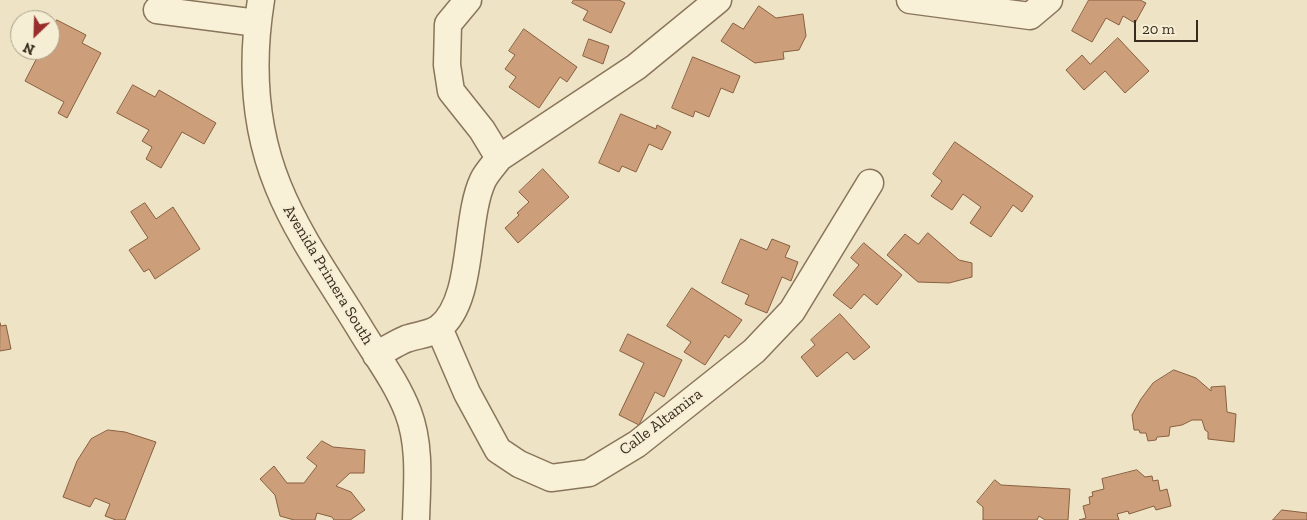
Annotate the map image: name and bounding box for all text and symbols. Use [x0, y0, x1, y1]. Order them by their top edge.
north arrow [10, 10, 60, 60]
scale bar [1137, 10, 1201, 42]
text: 20 m [1142, 20, 1175, 38]
text: N [21, 38, 37, 58]
street label: Avenida Primera South [279, 202, 377, 348]
street label: Calle Altamira [616, 385, 706, 459]

